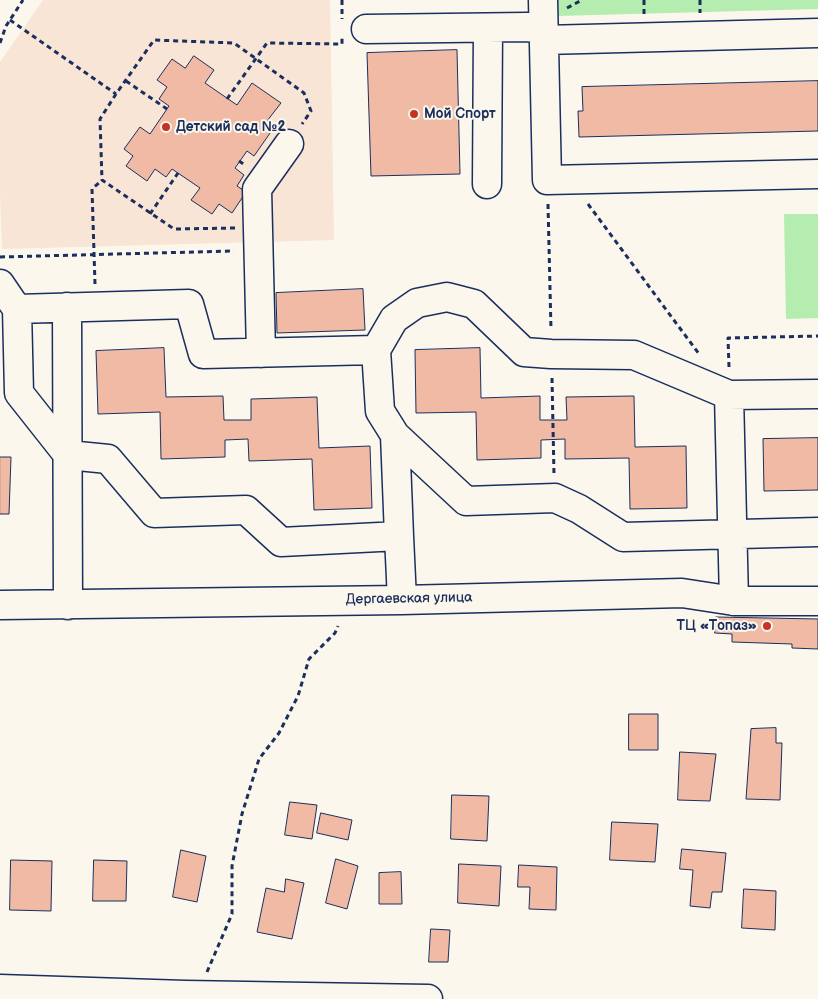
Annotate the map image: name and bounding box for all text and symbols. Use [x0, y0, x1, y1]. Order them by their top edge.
place label: Мой Спорт [424, 106, 496, 122]
marker: Мой Спорт [408, 108, 420, 120]
place label: Детский сад №2 [176, 119, 286, 135]
marker: Детский сад №2 [160, 121, 172, 133]
street label: Дергаевская улица [345, 589, 473, 609]
place label: ТЦ «Топаз» [677, 618, 757, 634]
marker: ТЦ «Топаз» [761, 620, 773, 632]

